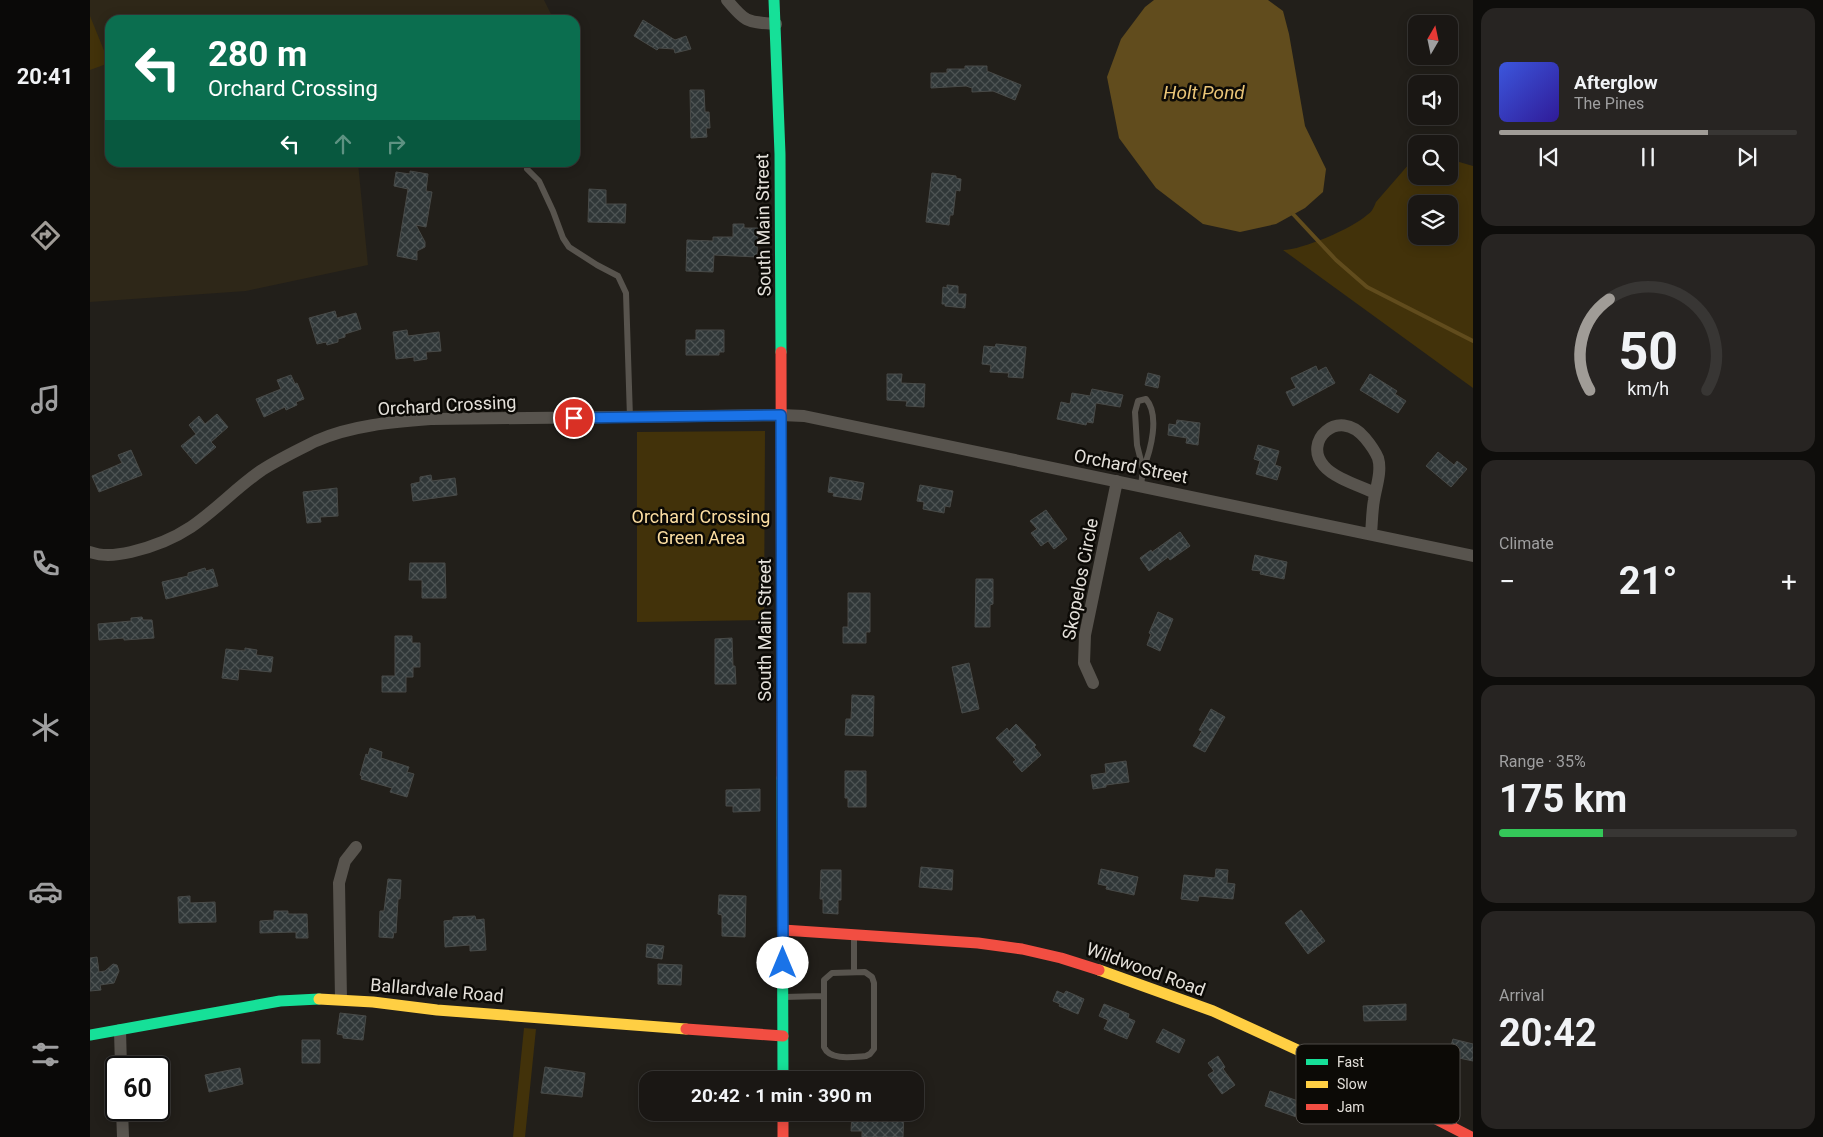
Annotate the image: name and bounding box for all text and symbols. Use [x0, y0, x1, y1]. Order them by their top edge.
north arrow [1408, 15, 1458, 65]
map controls [1408, 15, 1458, 245]
text: 280 m [208, 34, 307, 75]
icon: left [125, 35, 190, 100]
text: 20:41 [17, 64, 73, 89]
text: Afterglow [1574, 71, 1658, 94]
button: sound [1408, 75, 1458, 125]
text: Orchard Crossing [208, 76, 378, 101]
water label: Holt Pond [1163, 81, 1245, 104]
text: The Pines [1574, 94, 1644, 113]
icon: left [276, 130, 304, 158]
icon: ahead [329, 130, 357, 158]
icon: right [382, 130, 410, 158]
button: search [1408, 135, 1458, 185]
icon: previous [1535, 143, 1563, 171]
icon: pause [1634, 143, 1662, 171]
icon: next [1733, 143, 1761, 171]
street label: South Main Street [751, 153, 775, 297]
button: layers [1408, 195, 1458, 245]
icon: directions [28, 218, 63, 253]
text: 50 [1618, 321, 1678, 382]
text: km/h [1627, 378, 1669, 399]
icon: music [28, 382, 63, 417]
street label: Orchard Crossing [377, 391, 517, 419]
pin [553, 397, 595, 439]
icon: arrive [560, 404, 588, 432]
street label: Orchard Street [1072, 445, 1190, 487]
park label: Orchard Crossing Green Area [632, 506, 770, 548]
street label: Skopelos Circle [1058, 516, 1102, 642]
text: Climate [1499, 534, 1554, 553]
icon: phone [28, 546, 63, 581]
street label: South Main Street [754, 558, 775, 701]
text: 21° [1619, 559, 1677, 603]
text: − [1499, 565, 1515, 598]
text: + [1781, 565, 1797, 598]
icon: climate [28, 710, 63, 745]
text: Range · 35% [1499, 752, 1586, 771]
text: 175 km [1499, 777, 1627, 821]
icon: car [28, 874, 63, 909]
position arrow [756, 936, 808, 988]
street label: Wildwood Road [1084, 938, 1208, 1000]
street label: Ballardvale Road [369, 974, 505, 1006]
text: Arrival [1499, 986, 1544, 1005]
text: 20:42 [1499, 1011, 1597, 1055]
icon: filters [28, 1037, 63, 1072]
legend [1296, 1044, 1460, 1124]
text: Fast [1337, 1054, 1364, 1070]
speed limit sign: 60 [105, 1056, 170, 1121]
text: Slow [1337, 1076, 1368, 1092]
text: 20:42 · 1 min · 390 m [691, 1084, 872, 1107]
text: Jam [1337, 1099, 1365, 1115]

